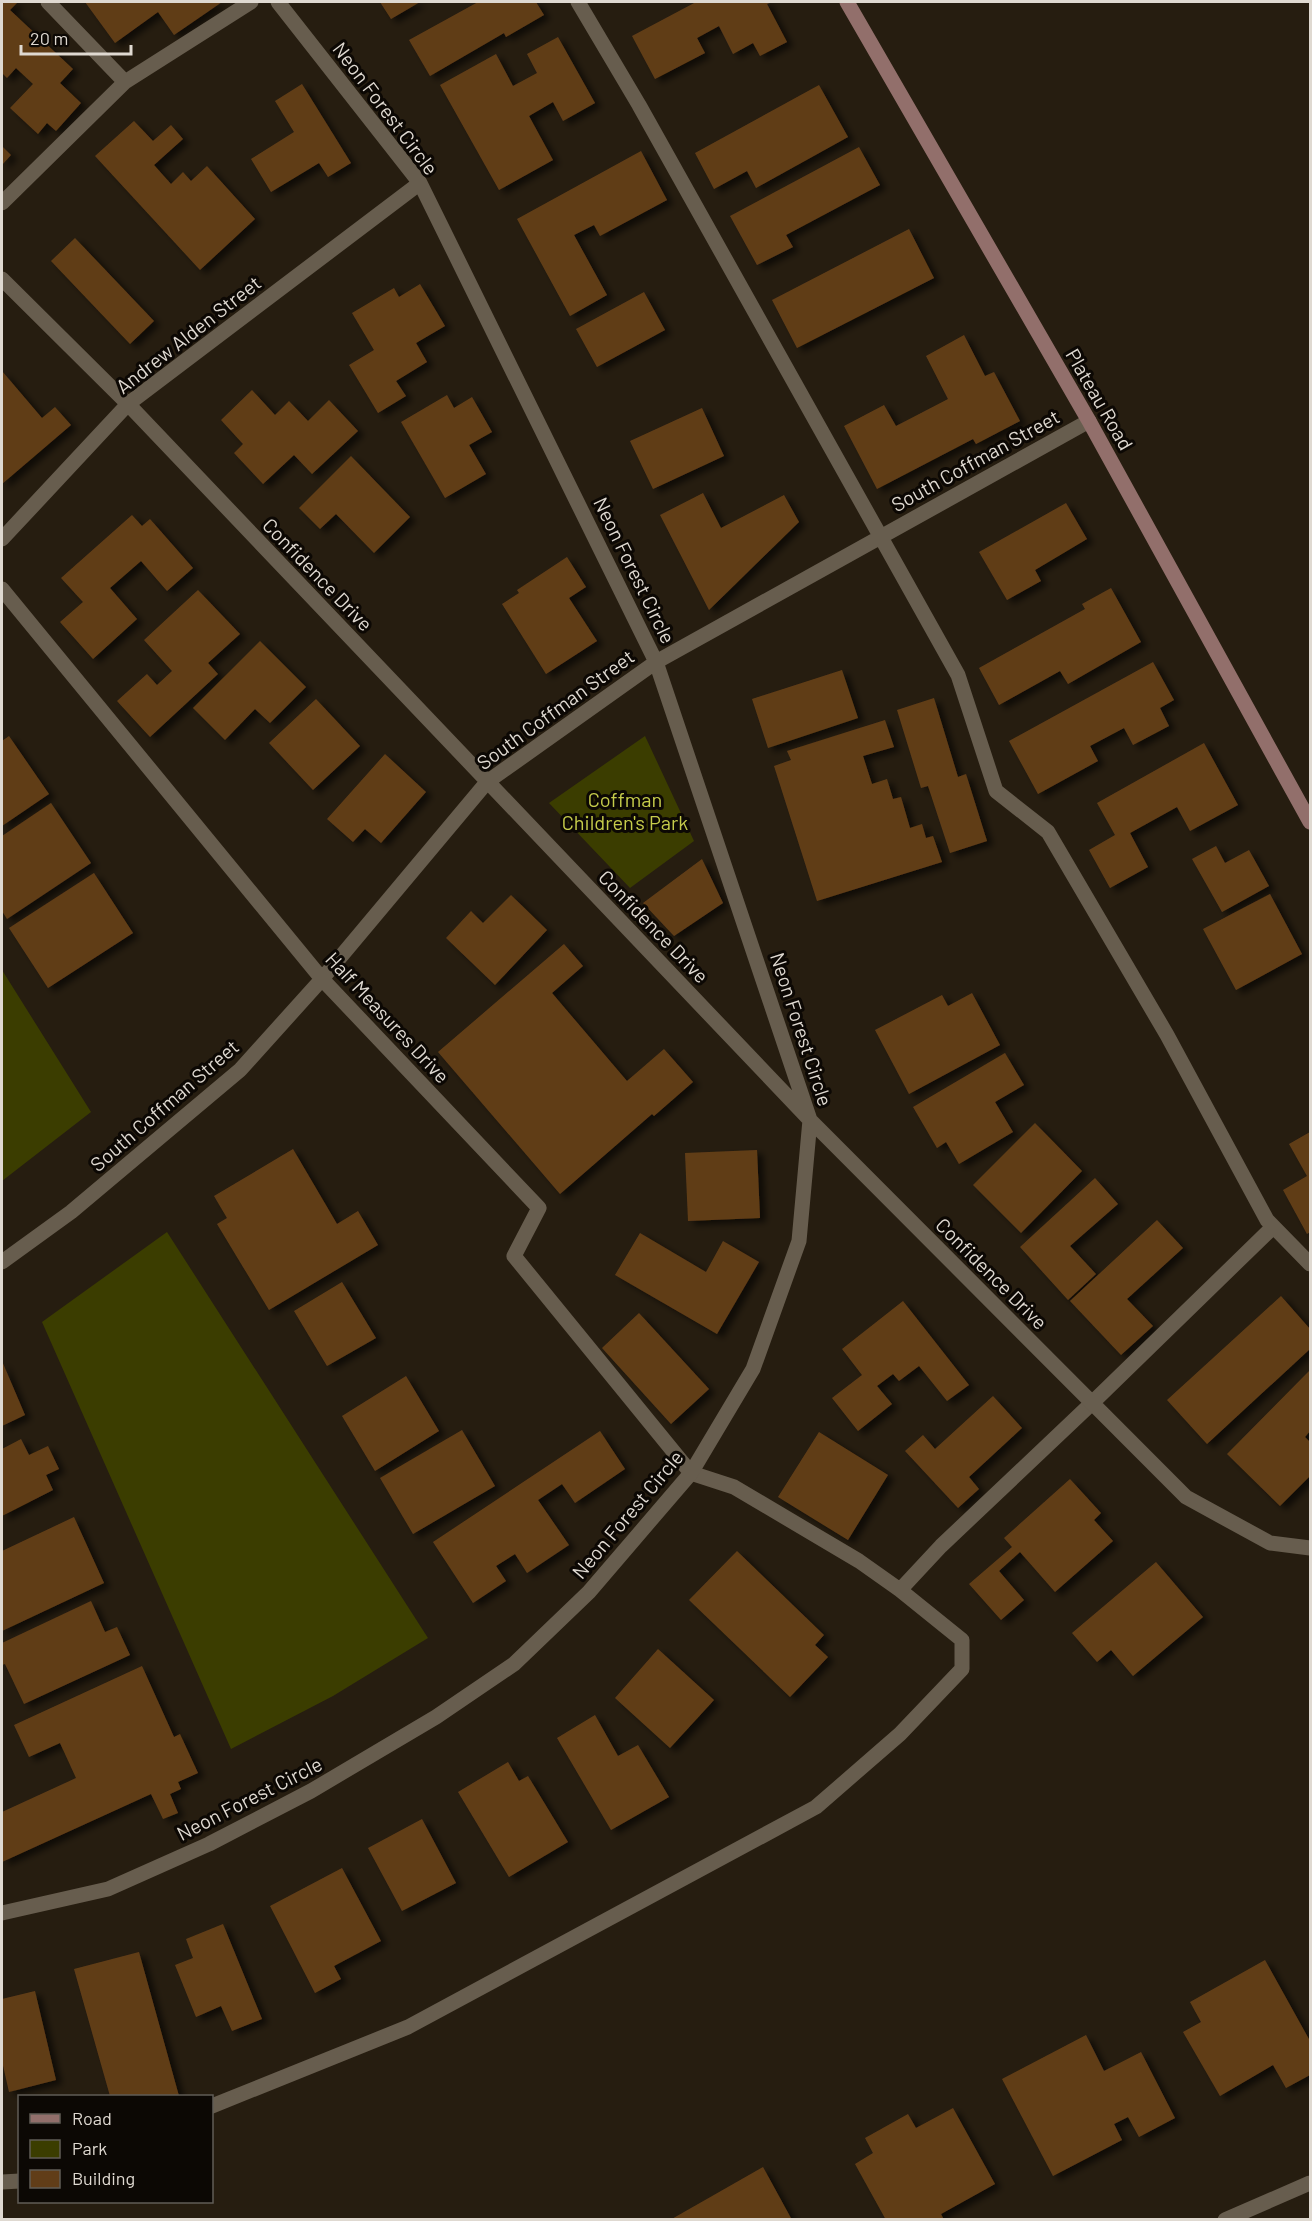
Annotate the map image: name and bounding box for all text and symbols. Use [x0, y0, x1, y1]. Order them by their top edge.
scale bar [21, 18, 130, 56]
text: 20 m [30, 27, 68, 49]
street label: Neon Forest Circle [328, 37, 444, 179]
street label: Andrew Alden Street [111, 270, 265, 398]
street label: Plateau Road [1061, 344, 1139, 454]
street label: South Coffman Street [887, 404, 1063, 516]
street label: Neon Forest Circle [589, 493, 681, 647]
street label: Confidence Drive [258, 512, 378, 636]
street label: South Coffman Street [472, 644, 638, 774]
park label: Coffman Children's Park [562, 787, 688, 834]
street label: Confidence Drive [594, 864, 714, 988]
street label: Half Measures Drive [321, 947, 455, 1087]
street label: Neon Forest Circle [766, 949, 838, 1109]
street label: South Coffman Street [85, 1034, 243, 1176]
street label: Confidence Drive [931, 1212, 1053, 1334]
street label: Neon Forest Circle [566, 1445, 688, 1583]
street label: Neon Forest Circle [172, 1751, 326, 1845]
legend [18, 2095, 213, 2203]
text: Road [72, 2107, 112, 2129]
text: Park [72, 2137, 107, 2159]
text: Building [72, 2167, 135, 2189]

